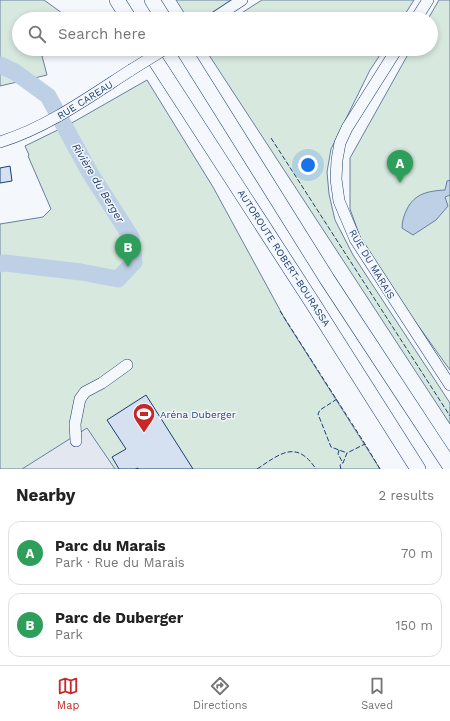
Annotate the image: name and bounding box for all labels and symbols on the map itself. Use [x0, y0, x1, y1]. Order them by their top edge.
street label: RUE CAREAU [55, 79, 115, 121]
water label: Rivière du Berger [69, 141, 127, 226]
pin: A [387, 150, 413, 183]
your location [298, 155, 318, 175]
street label: AUTOROUTE ROBERT-BOURASSA [236, 187, 333, 329]
street label: RUE DU MARAIS [347, 227, 397, 301]
pin: B [115, 234, 141, 267]
sports icon: Aréna Duberger [131, 401, 157, 434]
place label: Aréna Duberger [160, 409, 236, 420]

